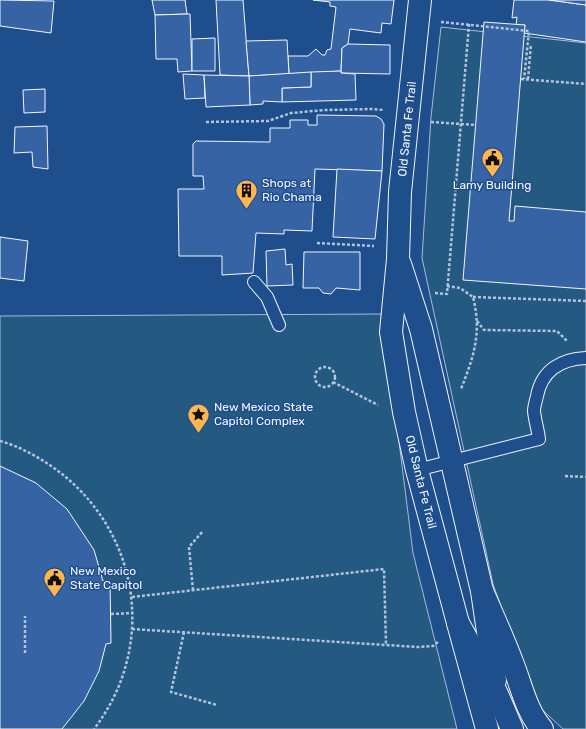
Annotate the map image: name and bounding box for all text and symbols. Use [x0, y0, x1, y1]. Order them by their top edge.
street label: Old Santa Fe Trail [395, 81, 419, 177]
public building icon: Lamy Building [479, 145, 505, 178]
place label: Shops at Rio Chama [262, 176, 322, 204]
building icon: Shops at Rio Chama [233, 177, 259, 210]
place label: Lamy Building [453, 178, 531, 192]
place label: New Mexico State Capitol Complex [214, 400, 314, 428]
place icon: New Mexico State Capitol Complex [186, 401, 212, 434]
street label: Old Santa Fe Trail [403, 434, 439, 530]
place label: New Mexico State Capitol [70, 564, 142, 592]
public building icon: New Mexico State Capitol [42, 565, 68, 598]

